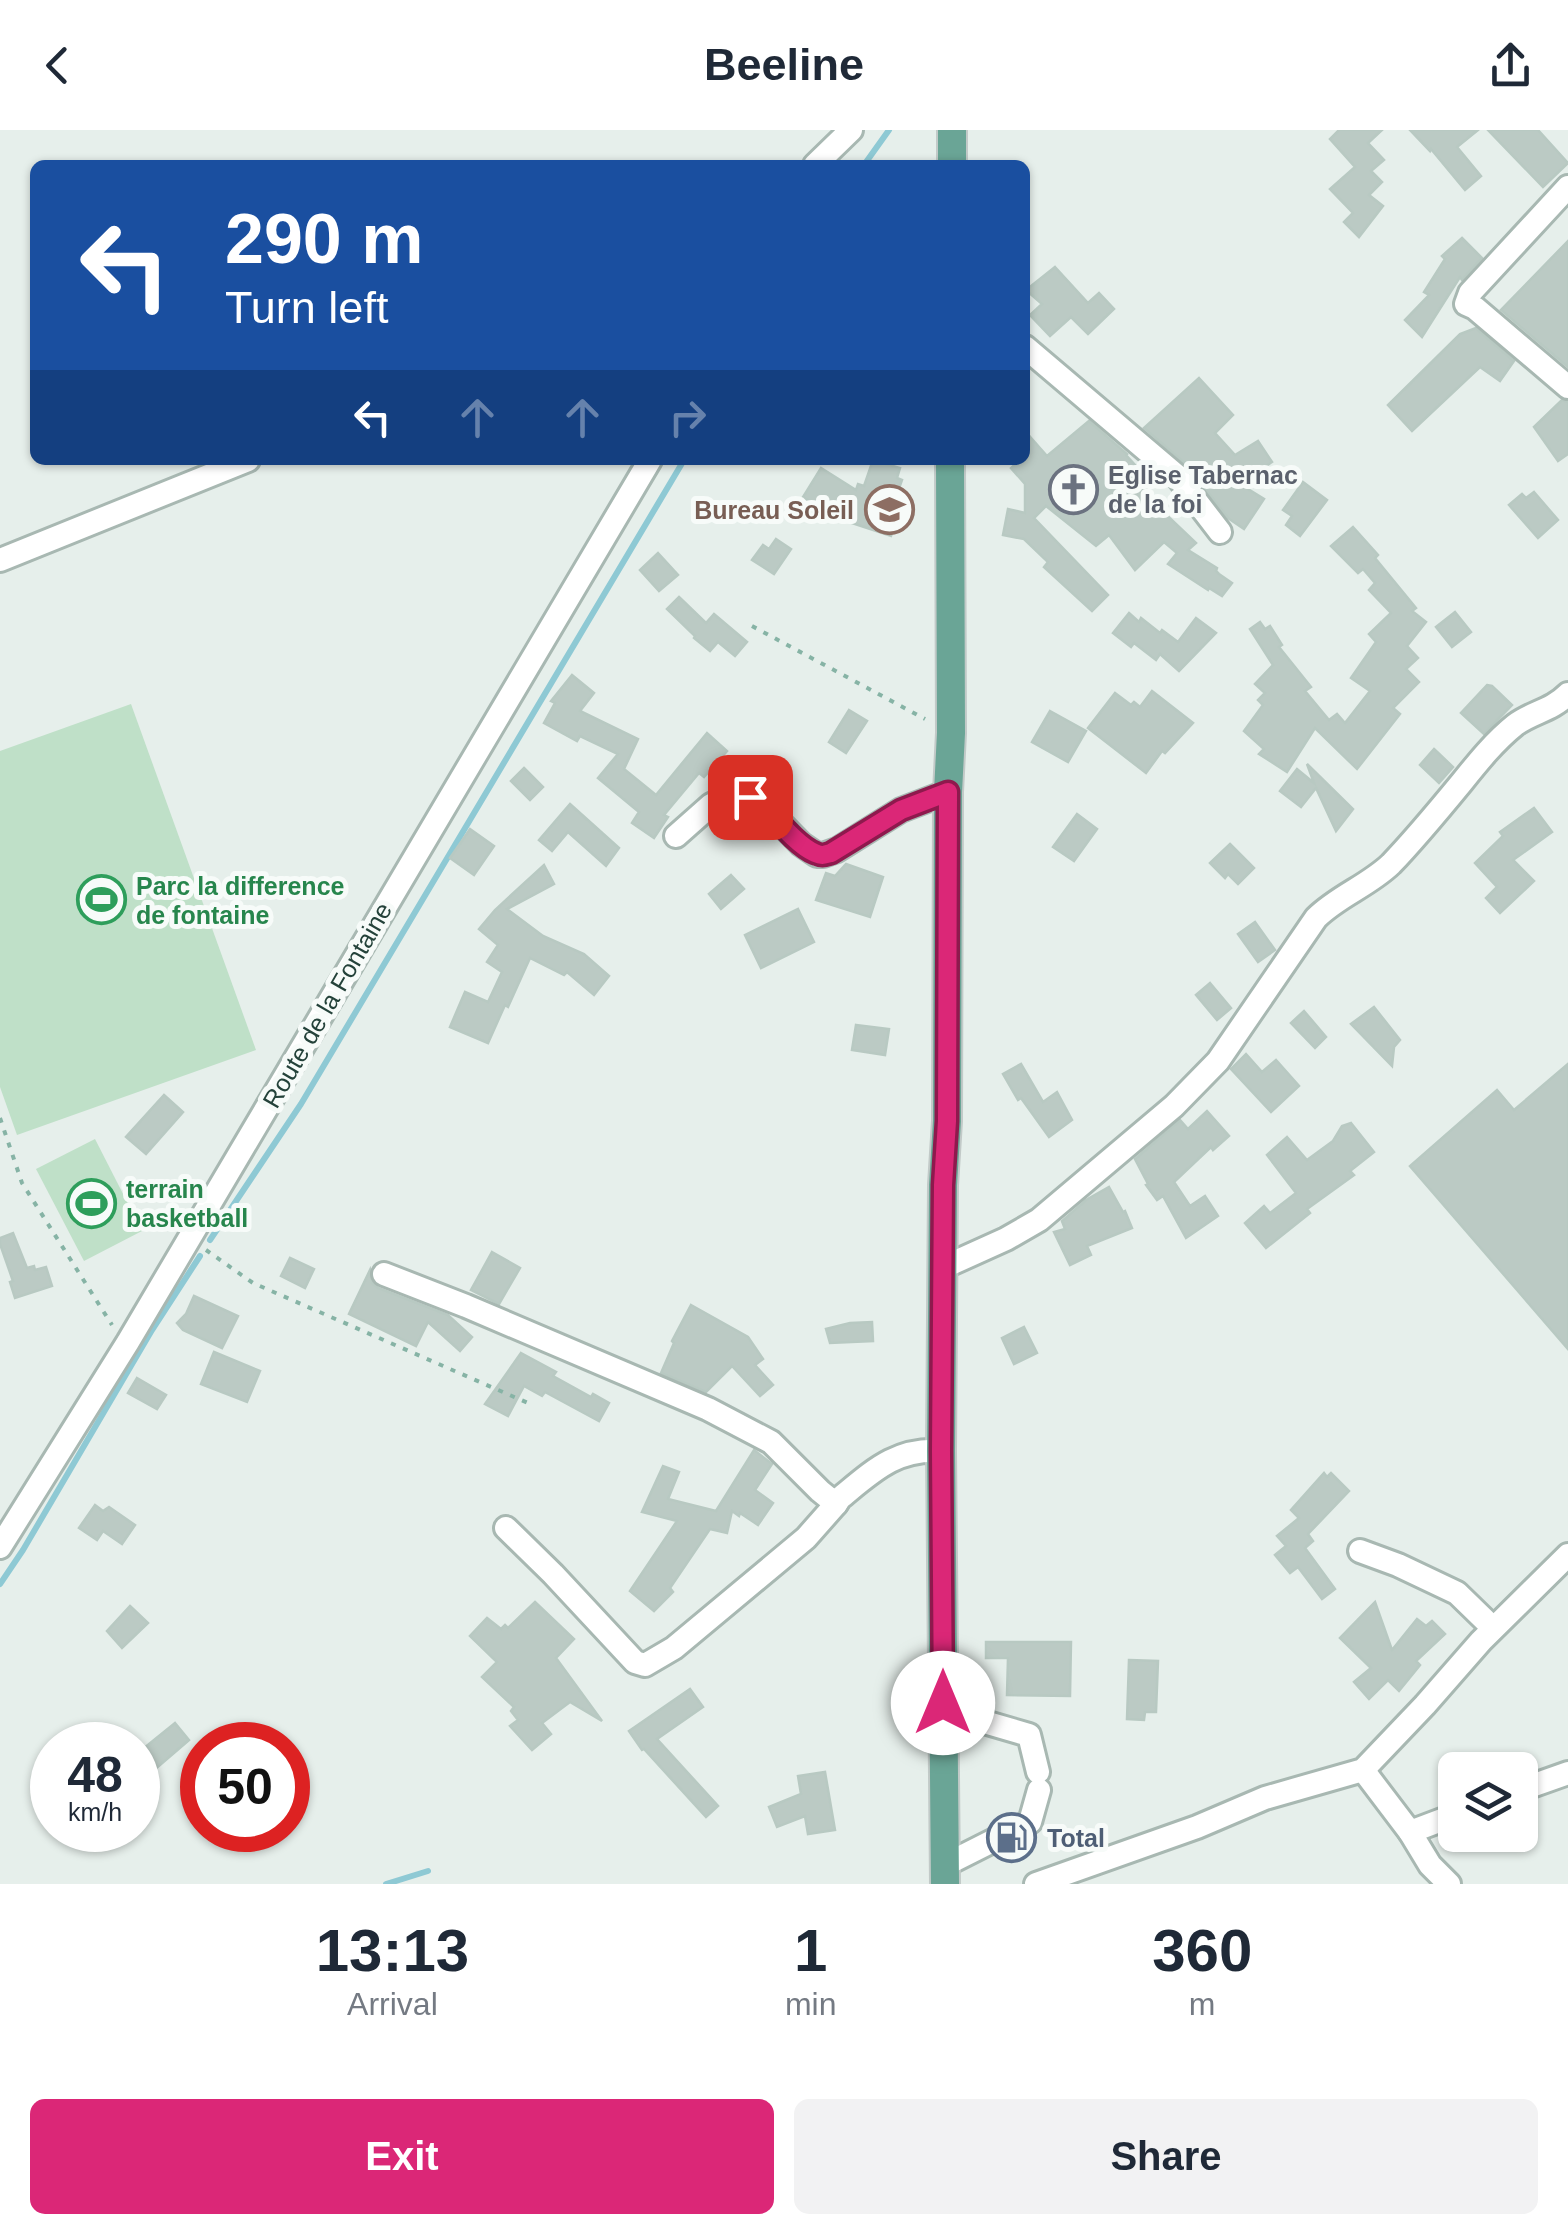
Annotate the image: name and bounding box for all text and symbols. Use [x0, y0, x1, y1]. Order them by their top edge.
icon: back [30, 38, 85, 93]
icon: share [1483, 38, 1538, 93]
text: Beeline [704, 39, 864, 90]
icon: left [60, 200, 190, 330]
text: 290 m [225, 200, 423, 278]
text: Turn left [225, 282, 388, 333]
icon: left [345, 390, 400, 445]
icon: ahead [450, 390, 505, 445]
icon: ahead [555, 390, 610, 445]
icon: right [660, 390, 715, 445]
place label: Eglise Tabernac de la foi [1108, 461, 1298, 518]
church icon: Eglise Tabernac de la foi [1047, 463, 1099, 515]
school or university icon: Bureau Soleil [863, 484, 915, 536]
place label: Bureau Soleil [694, 496, 854, 524]
pin [708, 755, 793, 840]
icon: arrive [723, 770, 778, 825]
place label: Parc la difference de fontaine [136, 872, 345, 929]
sports icon: Parc la difference de fontaine [75, 874, 127, 926]
street label: Route de la Fontaine [257, 897, 397, 1113]
place label: terrain basketball [126, 1175, 248, 1232]
sports icon: terrain basketball [65, 1177, 117, 1229]
position arrow [891, 1651, 995, 1755]
speed limit sign: 50 [180, 1722, 310, 1852]
text: 48 [67, 1747, 123, 1803]
map controls [1438, 1752, 1538, 1852]
button: layers [1438, 1752, 1538, 1852]
text: km/h [68, 1798, 122, 1826]
fuel station icon: Total [986, 1812, 1038, 1864]
place label: Total [1047, 1824, 1105, 1852]
text: 13:13 [316, 1917, 469, 1984]
text: 1 [794, 1917, 827, 1984]
text: 360 [1152, 1917, 1252, 1984]
text: Arrival [347, 1986, 438, 2022]
text: min [785, 1986, 836, 2022]
text: m [1189, 1986, 1216, 2022]
button: Exit [30, 2099, 774, 2214]
button: Share [794, 2099, 1538, 2214]

